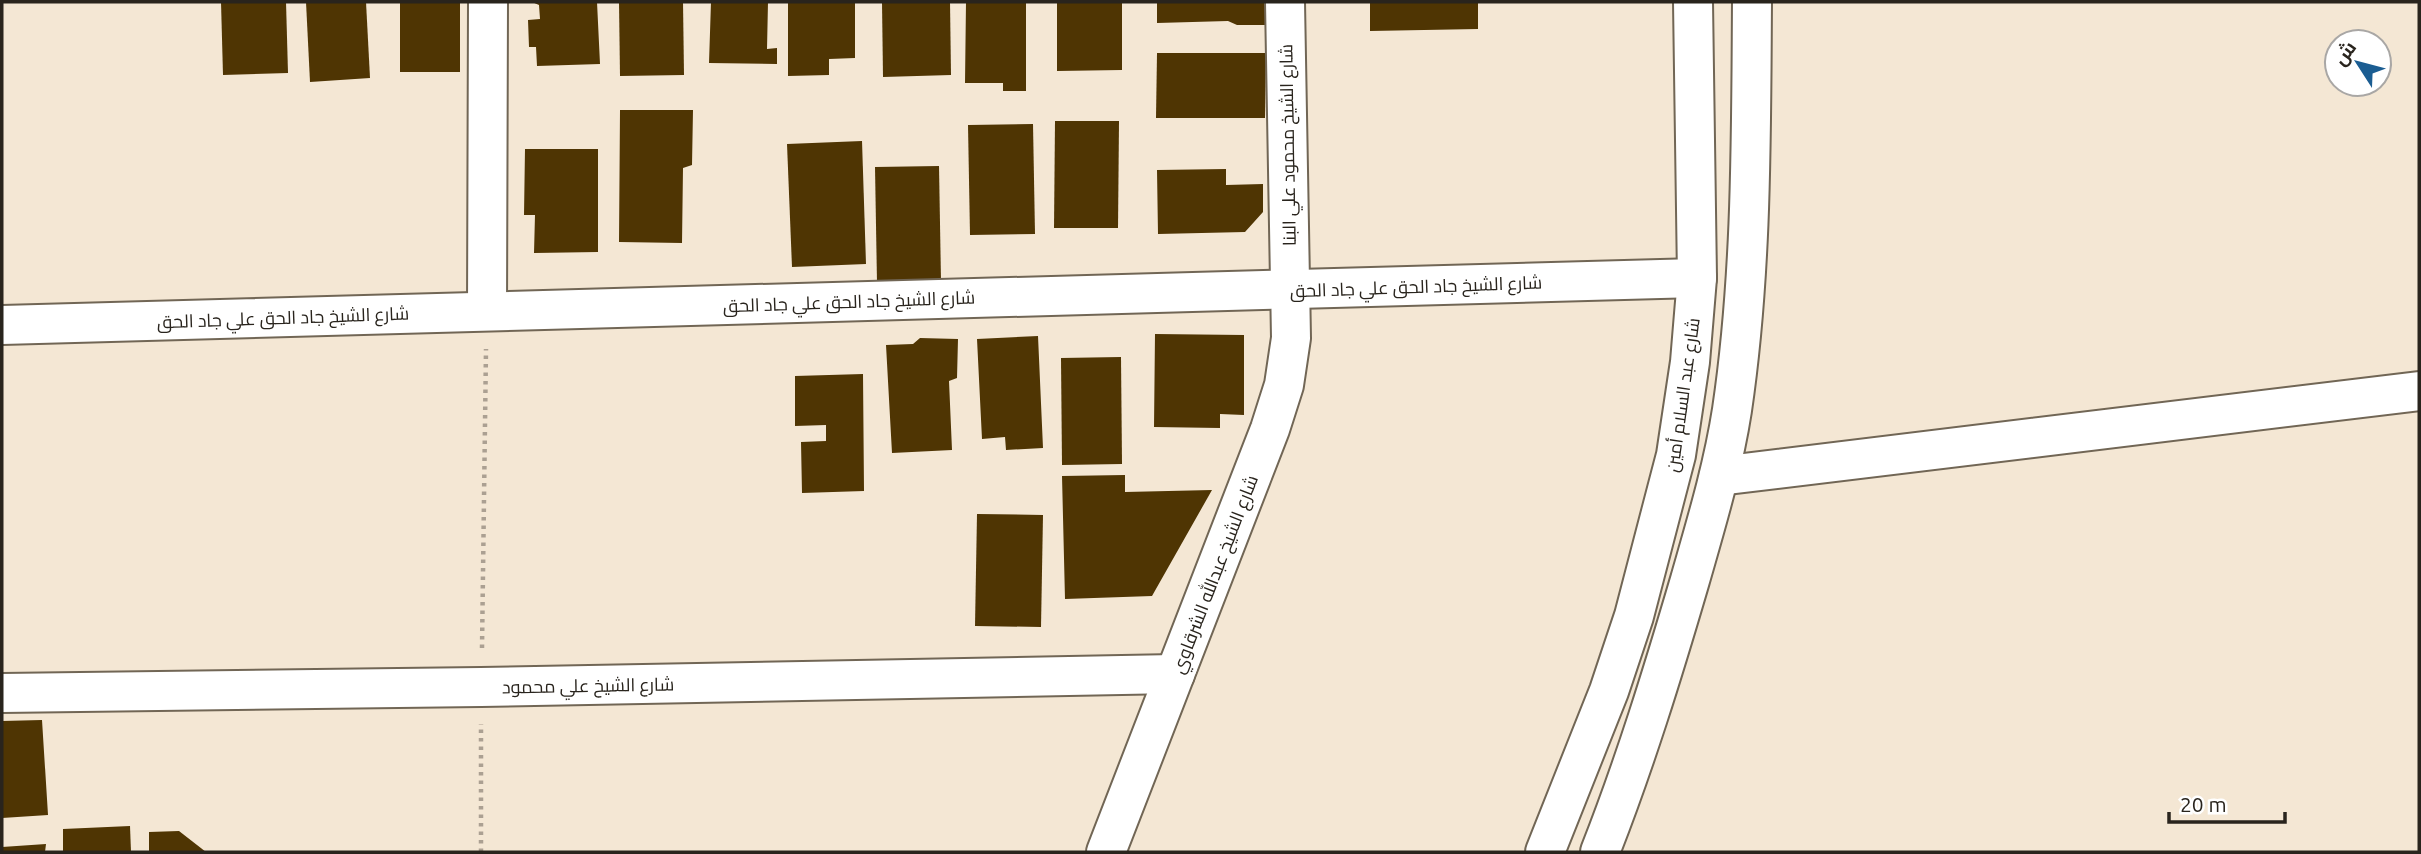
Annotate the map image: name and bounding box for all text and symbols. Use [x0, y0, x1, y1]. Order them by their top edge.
north arrow [2323, 28, 2393, 98]
text: ش [2328, 37, 2361, 70]
street label: شارع الشيخ محمود علي البنا [1275, 44, 1304, 246]
street label: شارع الشيخ جاد الحق علي جاد الحق [1289, 272, 1543, 305]
street label: شارع الشيخ جاد الحق علي جاد الحق [722, 287, 976, 320]
street label: شارع الشيخ جاد الحق علي جاد الحق [156, 303, 410, 336]
street label: شارع عبد السلام أمين [1661, 317, 1706, 474]
street label: شارع الشيخ عبدالله الشرقاوي [1166, 472, 1266, 678]
street label: شارع الشيخ علي محمود [502, 673, 674, 702]
scale bar [2169, 780, 2284, 824]
text: 20 m [2180, 792, 2227, 816]

